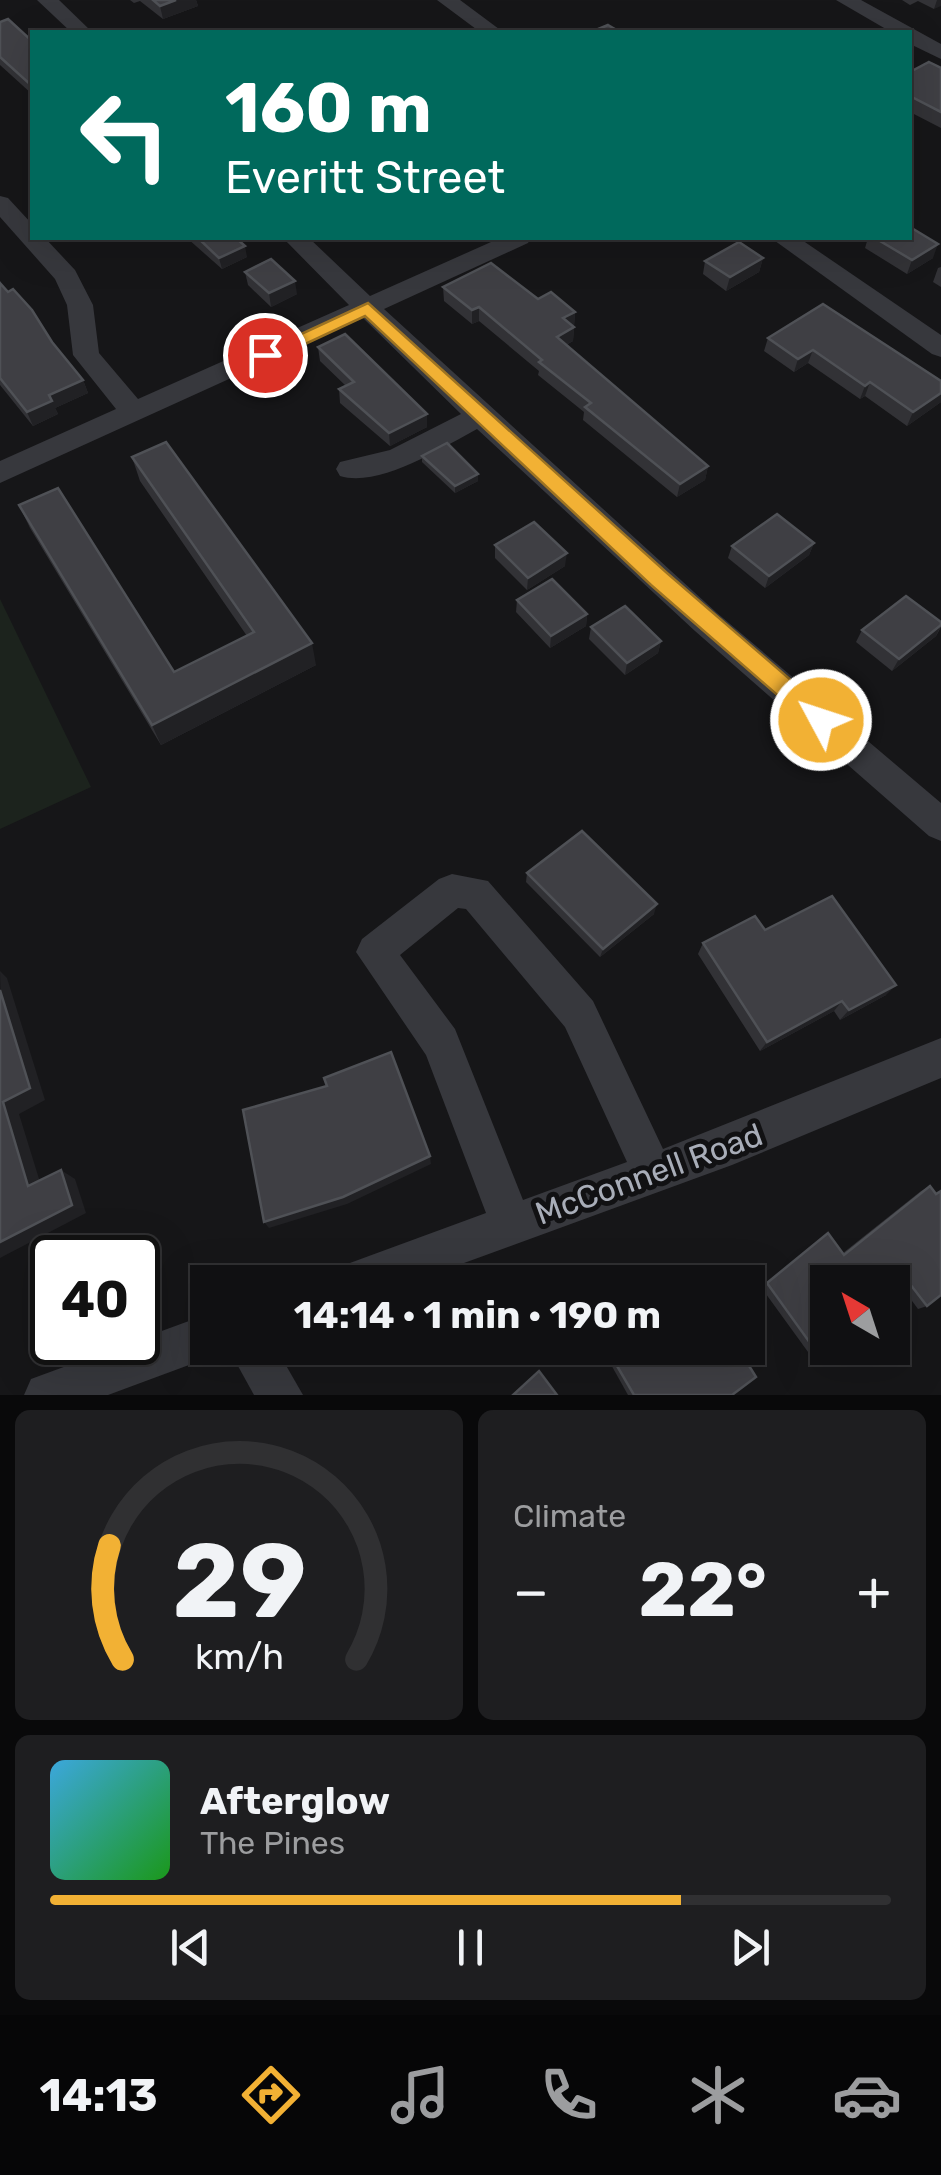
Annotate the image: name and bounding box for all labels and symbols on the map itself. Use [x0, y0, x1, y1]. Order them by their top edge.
pin [223, 313, 308, 398]
position arrow [769, 668, 873, 772]
street label: McConnell Road [530, 1115, 768, 1233]
speed limit sign: 40 [30, 1235, 160, 1365]
north arrow [810, 1265, 910, 1365]

